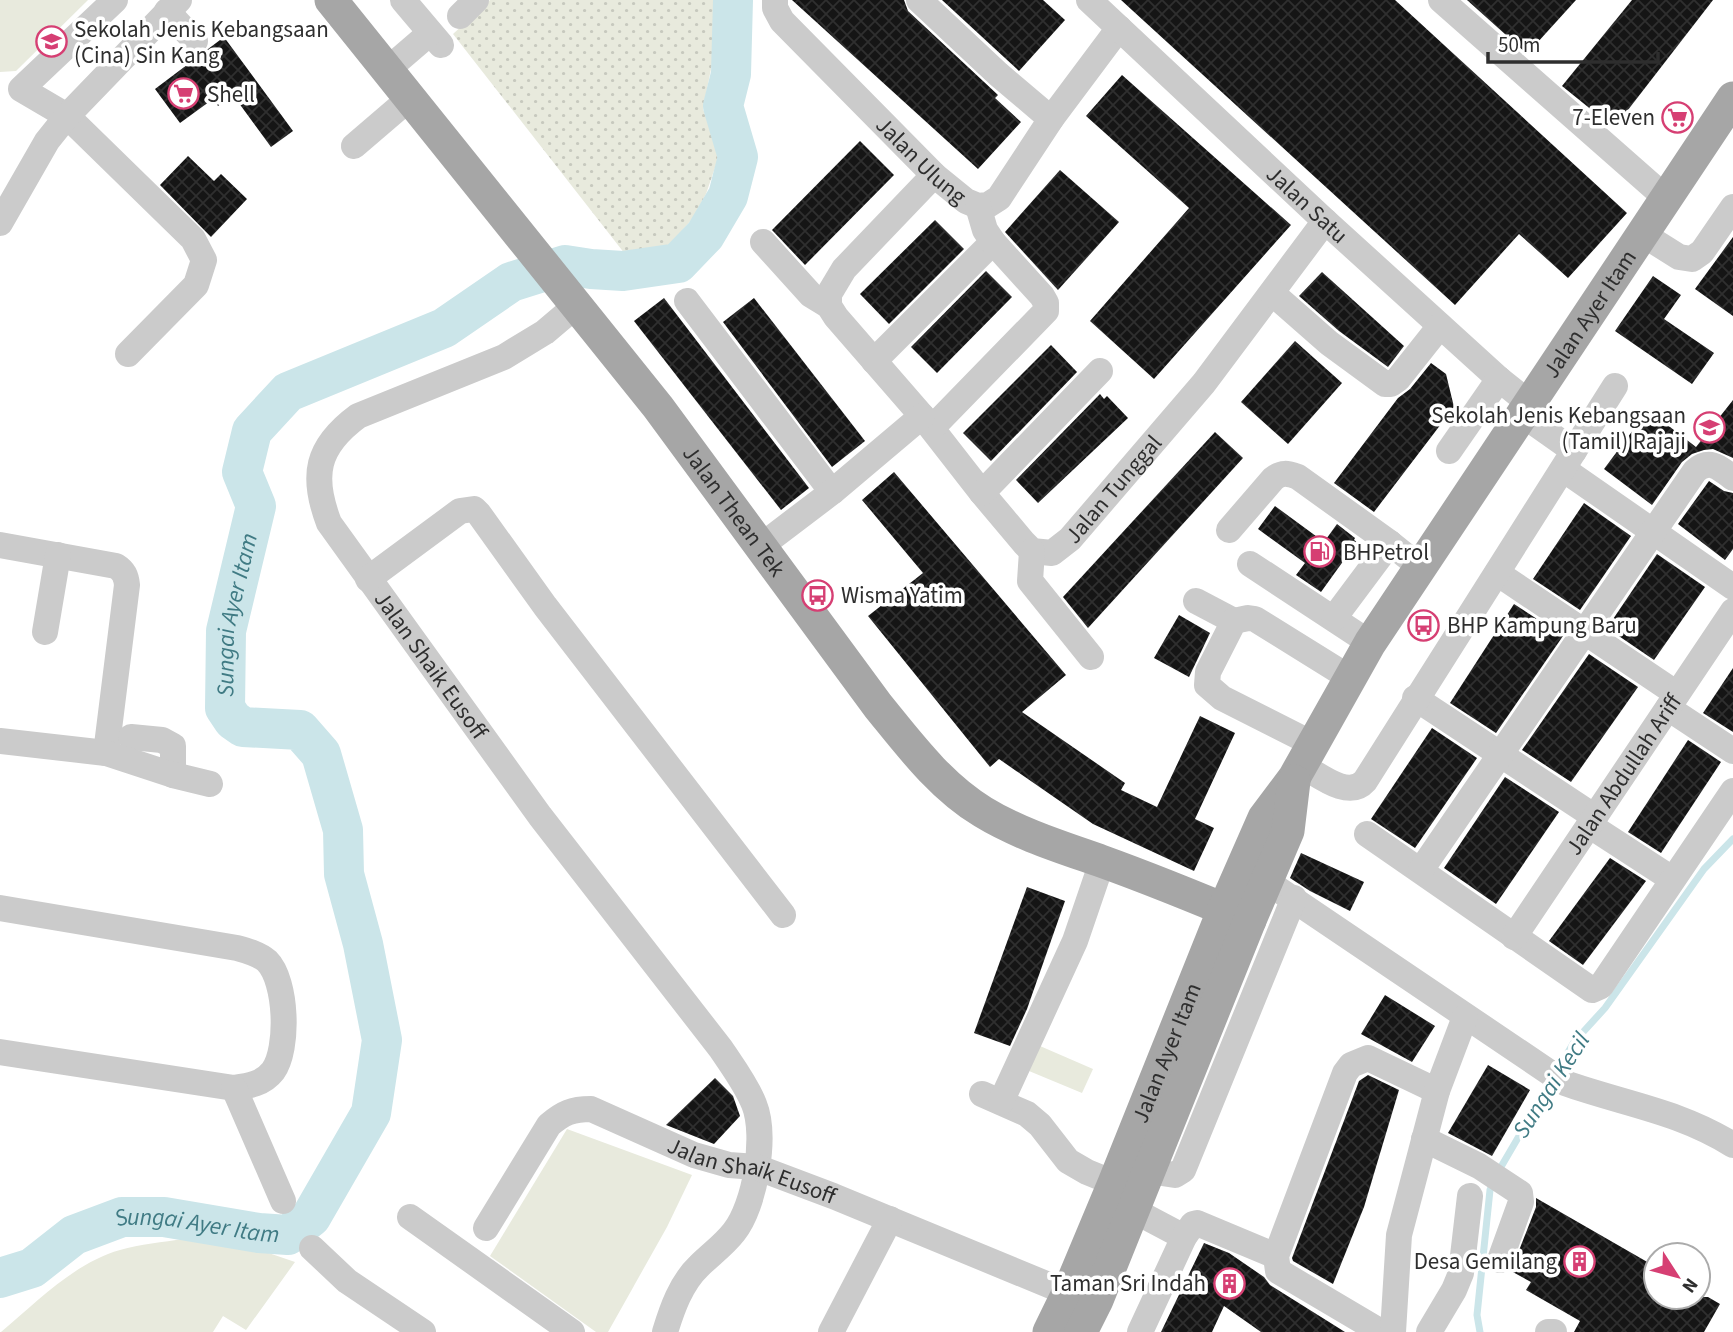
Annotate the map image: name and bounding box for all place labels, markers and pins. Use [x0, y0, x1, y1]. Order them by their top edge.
place label: Sekolah Jenis Kebangsaan (Cina) Sin Kang [74, 13, 329, 72]
school or university icon: Sekolah Jenis Kebangsaan (Cina) Sin Kang [34, 25, 68, 59]
supermarket icon: Shell [167, 77, 201, 111]
place label: Shell [207, 78, 255, 111]
supermarket icon: 7-Eleven [1661, 100, 1695, 134]
place label: 7-Eleven [1572, 101, 1655, 134]
place label: Sekolah Jenis Kebangsaan (Tamil) Rajaji [1431, 399, 1686, 458]
school or university icon: Sekolah Jenis Kebangsaan (Tamil) Rajaji [1692, 411, 1726, 445]
fuel station icon: BHPetrol [1303, 535, 1337, 569]
place label: BHPetrol [1343, 536, 1429, 569]
bus stop icon: Wisma Yatim [801, 578, 835, 612]
place label: Wisma Yatim [841, 579, 963, 612]
bus stop icon: BHP Kampung Baru [1407, 608, 1441, 642]
place label: BHP Kampung Baru [1447, 609, 1637, 642]
building icon: Desa Gemilang [1563, 1244, 1597, 1278]
place label: Desa Gemilang [1414, 1245, 1557, 1278]
building icon: Taman Sri Indah [1212, 1266, 1246, 1300]
place label: Taman Sri Indah [1050, 1267, 1206, 1300]

